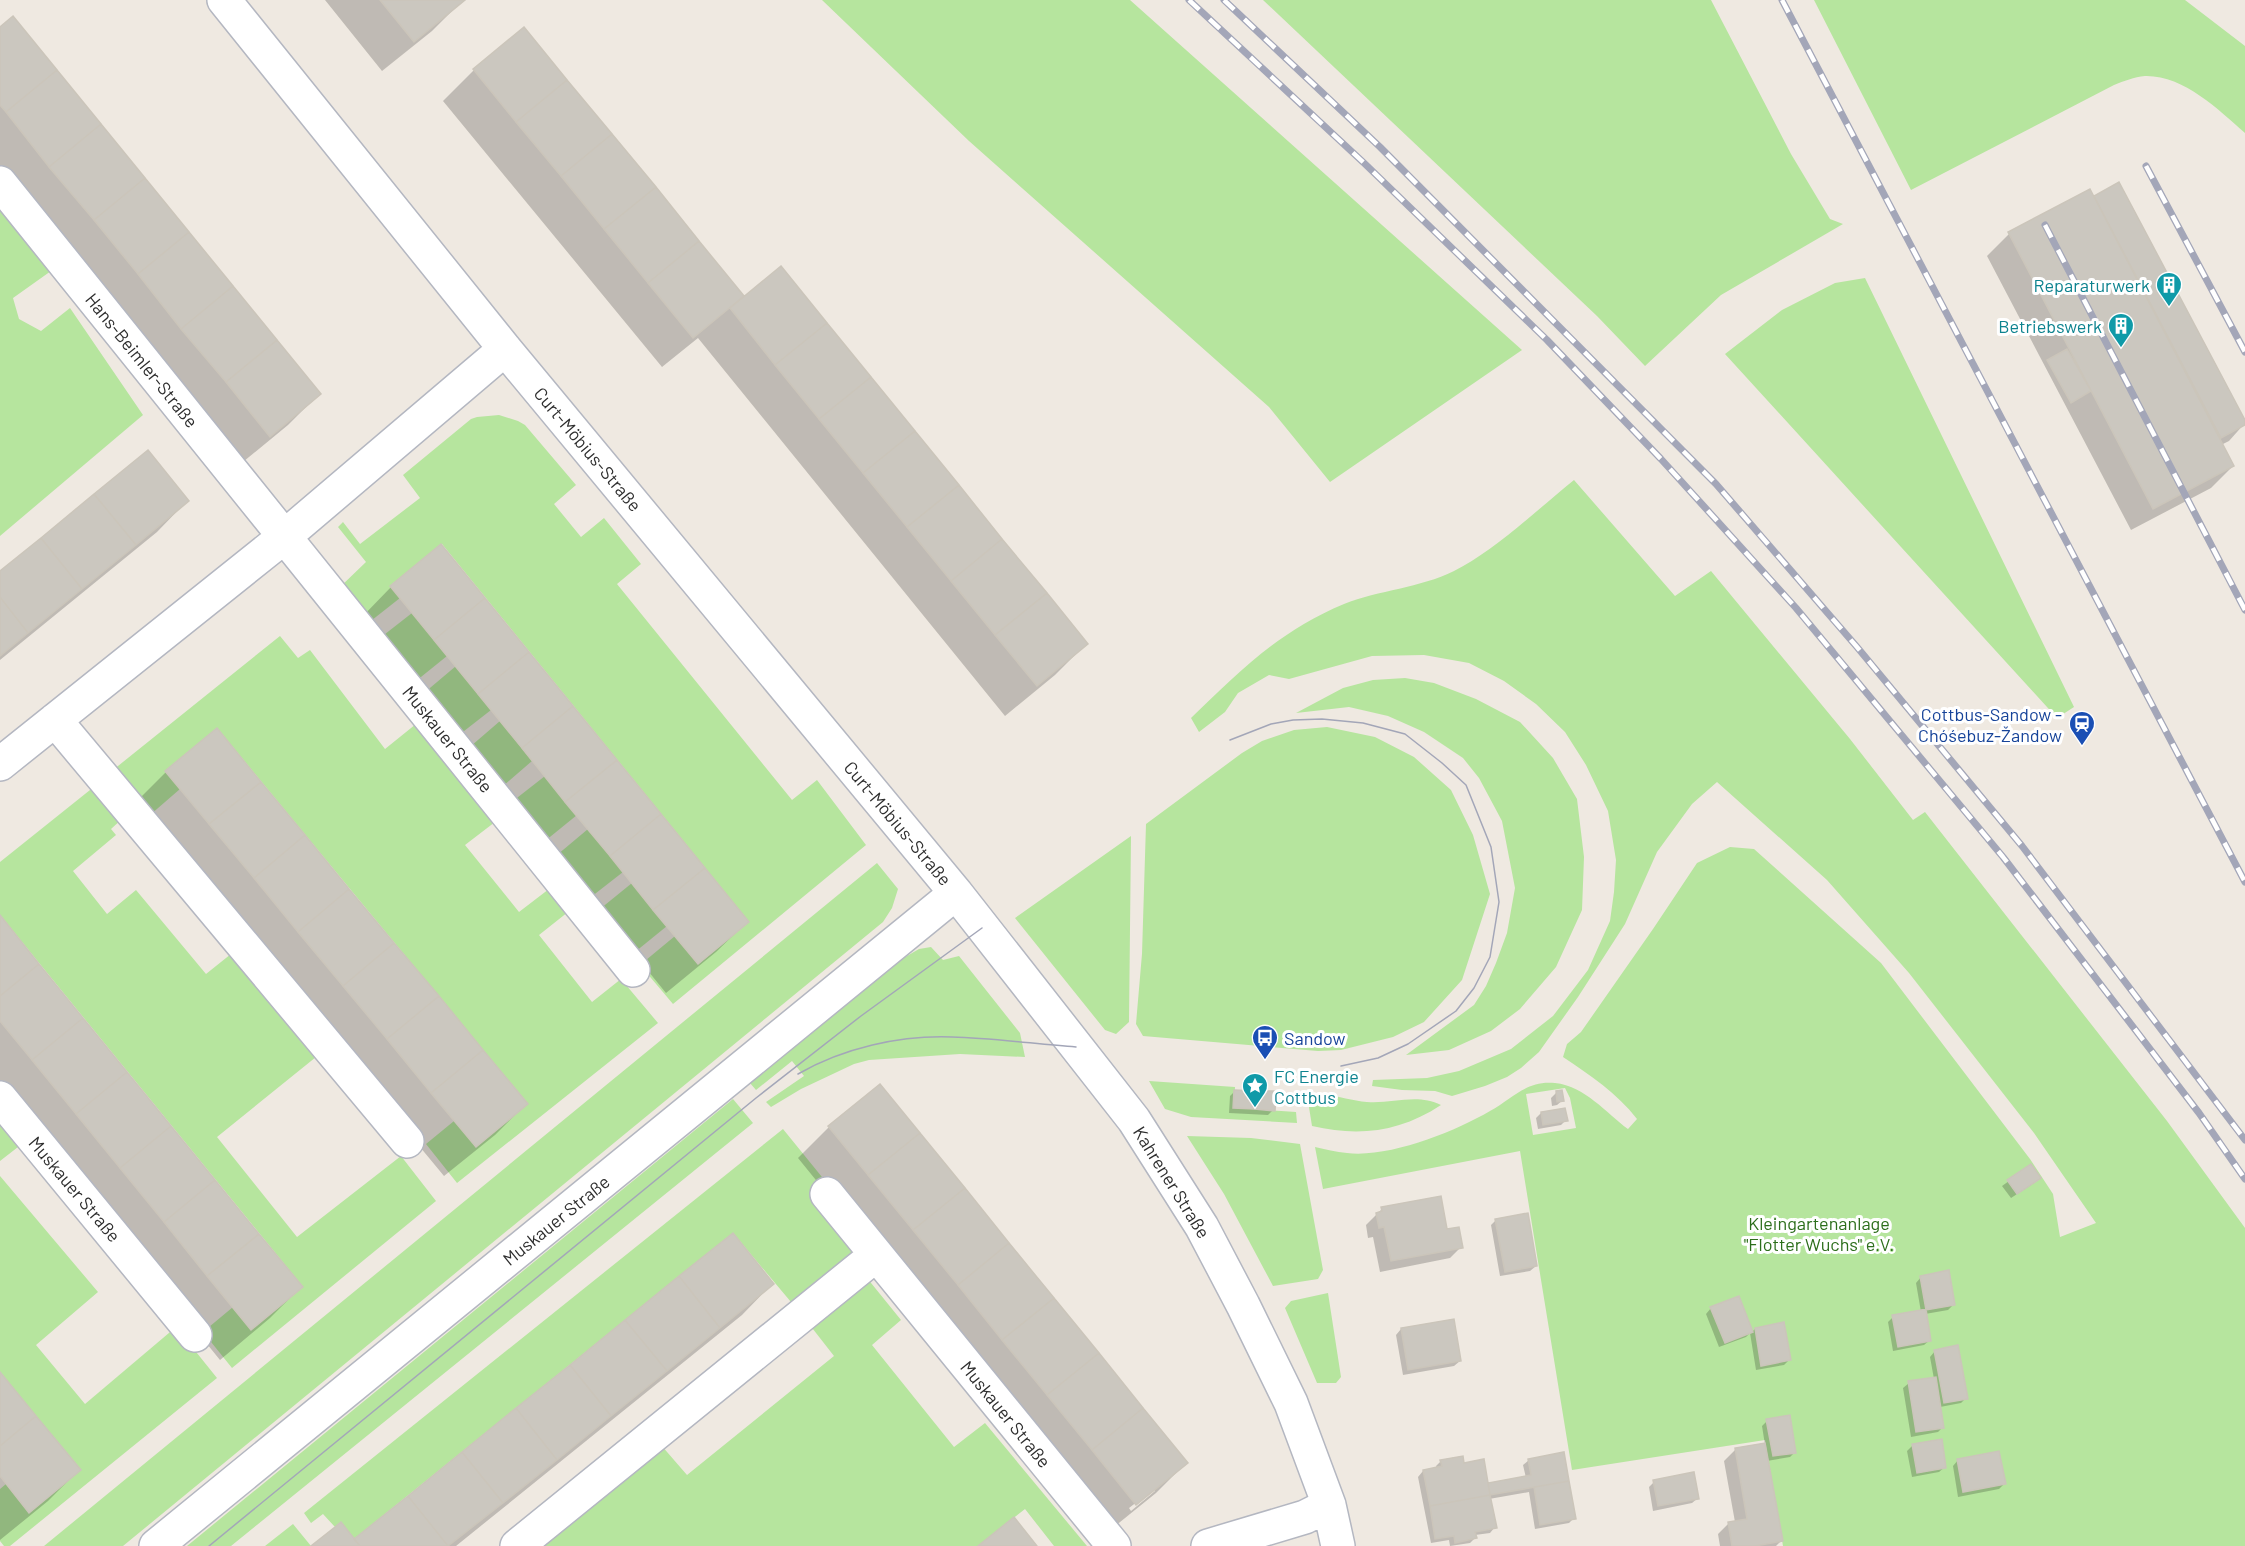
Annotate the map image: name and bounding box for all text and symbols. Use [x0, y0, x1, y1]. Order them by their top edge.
building icon: Reparaturwerk [2154, 270, 2184, 308]
place label: Reparaturwerk [2034, 274, 2150, 296]
street label: Hans-Beimler-Straße [81, 288, 203, 432]
building icon: Betriebswerk [2106, 311, 2136, 349]
place label: Betriebswerk [1998, 315, 2102, 337]
street label: Curt-Möbius-Straße [530, 382, 646, 516]
street label: Muskauer Straße [398, 681, 498, 797]
place label: Cottbus-Sandow - Chóśebuz-Žandow [1918, 703, 2062, 746]
station icon: Cottbus-Sandow - Chóśebuz-Žandow [2067, 709, 2097, 747]
street label: Curt-Möbius-Straße [840, 756, 956, 890]
bus stop icon: Sandow [1250, 1023, 1280, 1061]
place label: Sandow [1284, 1027, 1346, 1049]
place label: FC Energie Cottbus [1274, 1065, 1359, 1108]
place icon: FC Energie Cottbus [1240, 1071, 1270, 1109]
street label: Kahrener Straße [1129, 1122, 1215, 1242]
street label: Muskauer Straße [24, 1132, 126, 1246]
street label: Muskauer Straße [498, 1170, 614, 1270]
park label: Kleingartenanlage "Flotter Wuchs" e.V. [1744, 1212, 1894, 1255]
street label: Muskauer Straße [956, 1356, 1056, 1472]

